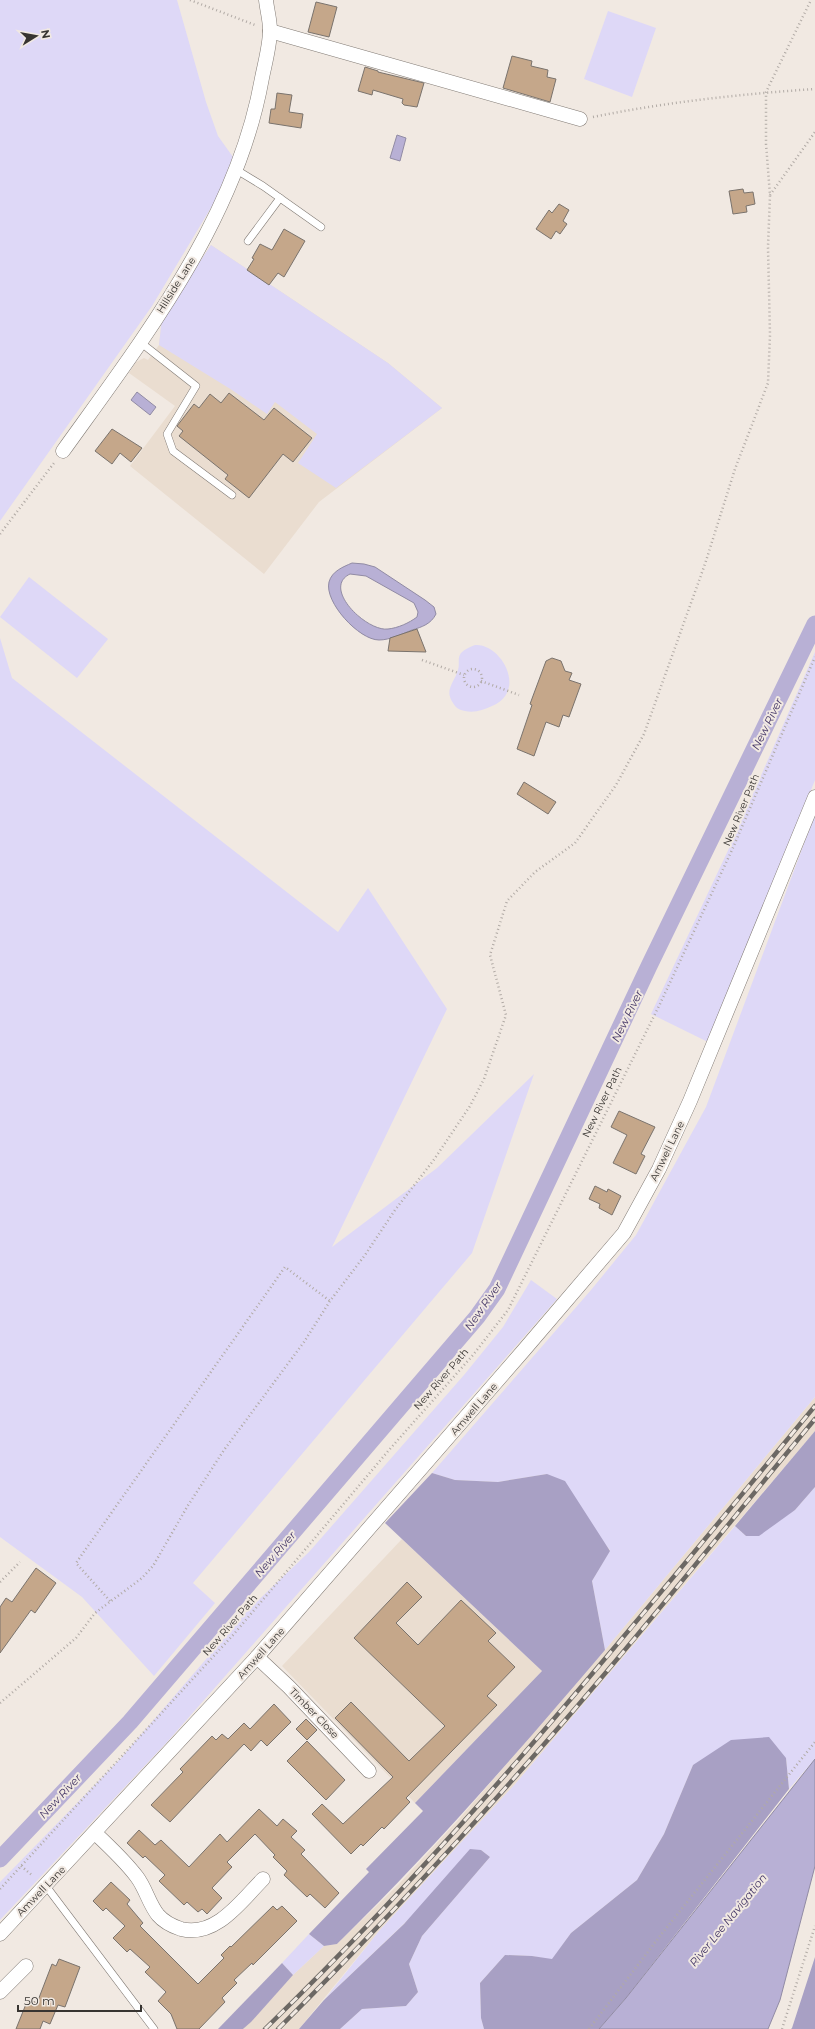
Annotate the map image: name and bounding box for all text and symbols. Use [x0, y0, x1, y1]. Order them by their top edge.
north arrow [16, 16, 56, 56]
text: N [38, 28, 54, 40]
street label: Hillside Lane [154, 254, 198, 316]
water label: New River [748, 695, 786, 752]
street label: New River Path [720, 772, 762, 848]
water label: New River [608, 987, 646, 1044]
street label: New River Path [579, 1065, 625, 1139]
street label: Amwell Lane [647, 1119, 687, 1183]
water label: New River [461, 1279, 505, 1333]
street label: New River Path [411, 1346, 471, 1412]
street label: Amwell Lane [448, 1380, 500, 1438]
water label: New River [251, 1528, 299, 1580]
street label: New River Path [200, 1592, 260, 1658]
street label: Amwell Lane [234, 1625, 288, 1681]
street label: Timber Close [287, 1685, 341, 1741]
water label: New River [36, 1770, 85, 1821]
street label: Amwell Lane [14, 1863, 68, 1919]
water label: River Lee Navigation [686, 1871, 770, 1969]
scale bar [18, 1987, 141, 2013]
text: 50 m [24, 1993, 55, 2008]

